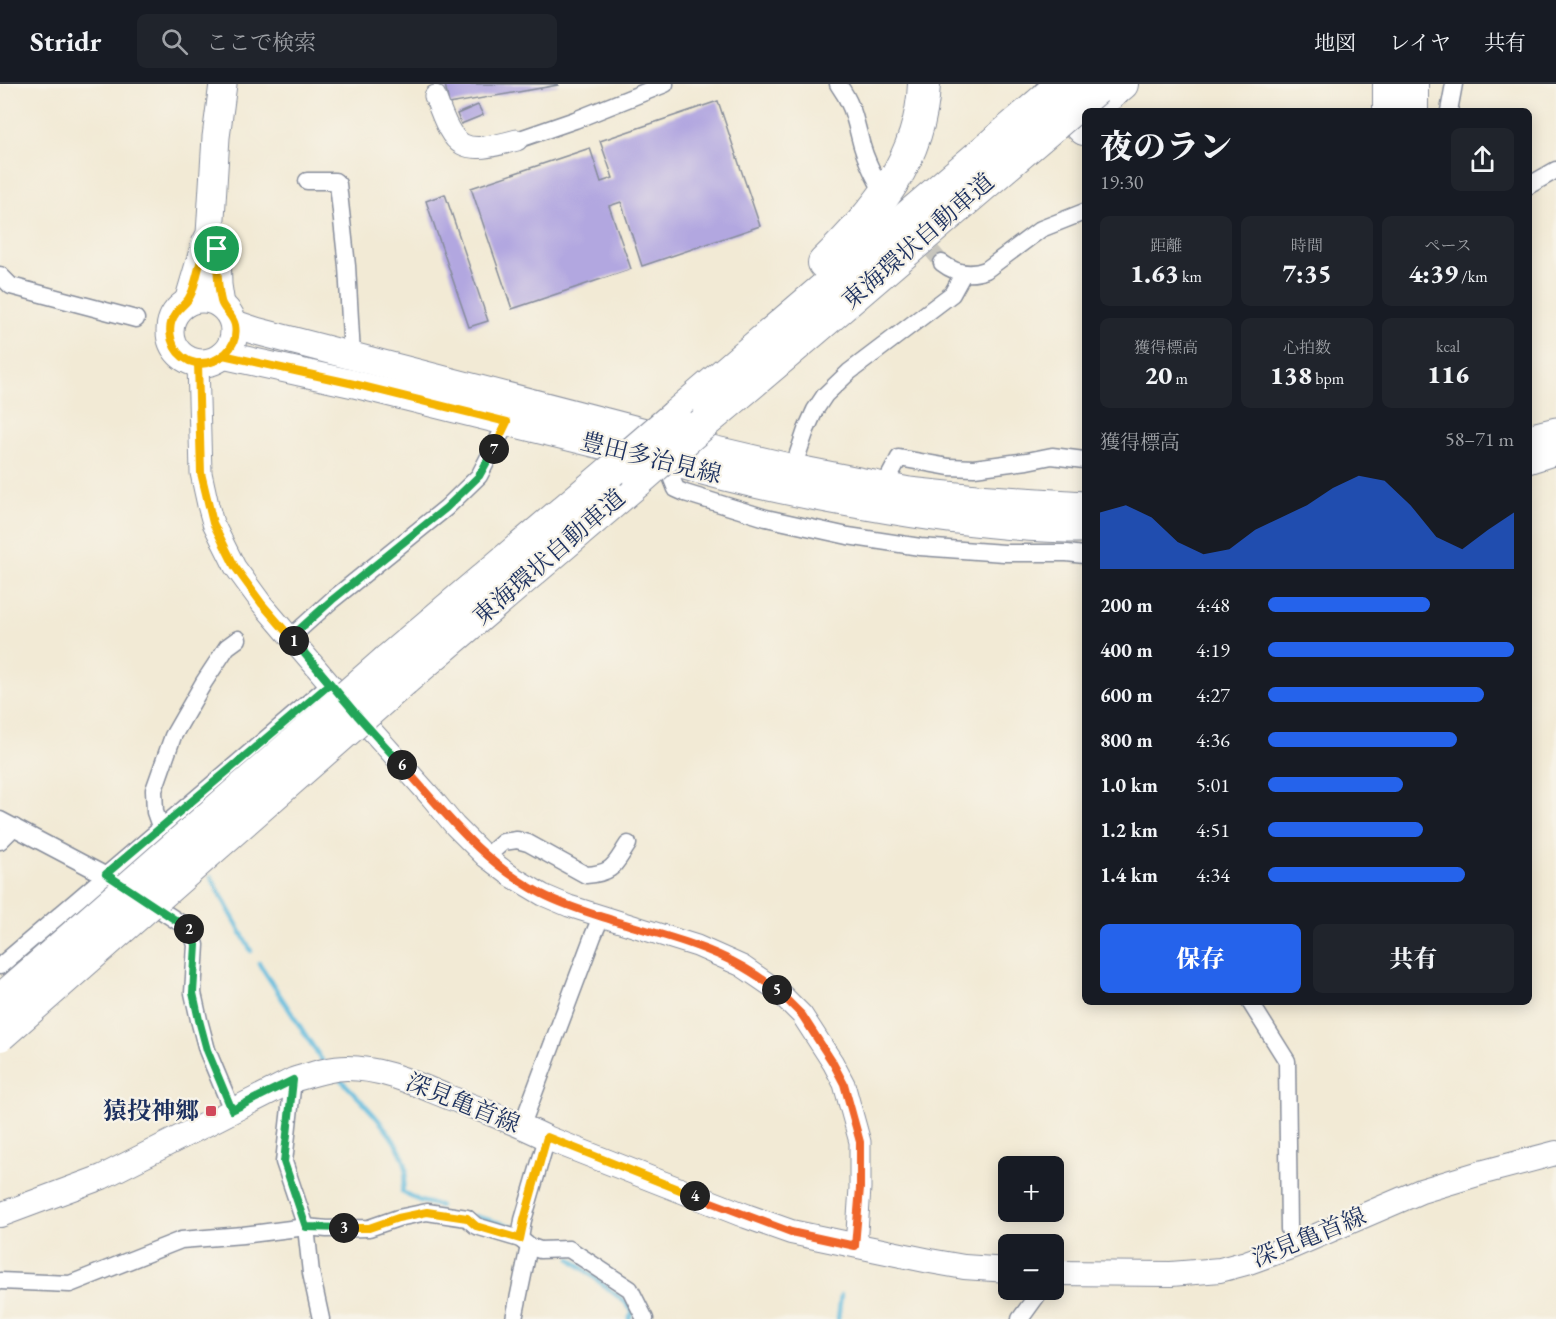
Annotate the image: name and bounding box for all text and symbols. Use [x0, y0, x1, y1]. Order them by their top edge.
search box [137, 14, 557, 68]
text: Stridr [30, 23, 101, 59]
icon: search [158, 25, 191, 58]
text: ここで検索 [206, 28, 316, 57]
text: 地図 [1314, 29, 1356, 56]
text: レイヤ [1389, 29, 1451, 56]
text: 共有 [1484, 29, 1526, 56]
text: 夜のラン [1100, 125, 1232, 168]
button: share [1451, 128, 1514, 191]
street label: 東海環状自動車道 [835, 166, 1000, 315]
text: 19:30 [1100, 169, 1143, 195]
pin [191, 223, 242, 274]
icon: arrive [200, 232, 233, 265]
text: 距離 [1150, 235, 1182, 256]
text: 時間 [1291, 235, 1323, 256]
text: ペース [1424, 235, 1472, 256]
text: 1.63 [1130, 256, 1179, 290]
text: 7:35 [1282, 256, 1332, 290]
text: 4:39 [1408, 256, 1458, 290]
text: km [1179, 266, 1202, 287]
text: /km [1458, 266, 1488, 287]
text: kcal [1436, 336, 1460, 357]
text: 獲得標高 [1134, 337, 1198, 358]
text: 心拍数 [1283, 337, 1331, 358]
text: 116 [1427, 357, 1469, 391]
text: 20 [1144, 358, 1172, 392]
text: 138 [1270, 358, 1312, 392]
text: m [1172, 368, 1188, 389]
text: bpm [1312, 368, 1344, 389]
street label: 豊田多治見線 [578, 425, 725, 490]
text: 58–71 m [1445, 426, 1514, 452]
text: 獲得標高 [1100, 429, 1180, 455]
pin: 7 [479, 434, 509, 464]
text: 7 [490, 438, 498, 459]
street label: 東海環状自動車道 [466, 482, 631, 631]
text: 200 m [1100, 592, 1153, 618]
text: 4:48 [1196, 592, 1230, 618]
pin: 1 [279, 626, 309, 656]
text: 1 [290, 630, 298, 651]
text: 400 m [1100, 637, 1153, 663]
text: 4:19 [1196, 637, 1230, 663]
text: 600 m [1100, 682, 1153, 708]
text: 4:27 [1196, 682, 1230, 708]
text: 800 m [1100, 727, 1153, 753]
text: 4:36 [1196, 727, 1230, 753]
pin: 6 [387, 750, 417, 780]
text: 6 [398, 754, 406, 775]
text: 1.0 km [1100, 772, 1158, 798]
text: 5:01 [1196, 772, 1230, 798]
text: 1.2 km [1100, 817, 1158, 843]
text: 4:51 [1196, 817, 1230, 843]
text: 1.4 km [1100, 862, 1158, 888]
text: 4:34 [1196, 862, 1230, 888]
pin: 2 [174, 914, 204, 944]
text: 2 [185, 918, 193, 939]
button: 保存 [1100, 924, 1301, 993]
button: 共有 [1313, 924, 1514, 993]
pin: 5 [762, 975, 792, 1005]
text: 5 [773, 979, 781, 1000]
street label: 深見亀首線 [402, 1066, 525, 1139]
place label: 猿投神郷 [103, 1095, 199, 1126]
marker: 猿投神郷 [204, 1104, 218, 1118]
map controls [998, 1156, 1064, 1300]
button: + [998, 1156, 1064, 1222]
pin: 4 [680, 1181, 710, 1211]
text: 4 [691, 1185, 699, 1206]
street label: 深見亀首線 [1247, 1200, 1370, 1273]
pin: 3 [329, 1213, 359, 1243]
text: 3 [340, 1217, 348, 1238]
button: − [998, 1234, 1064, 1300]

